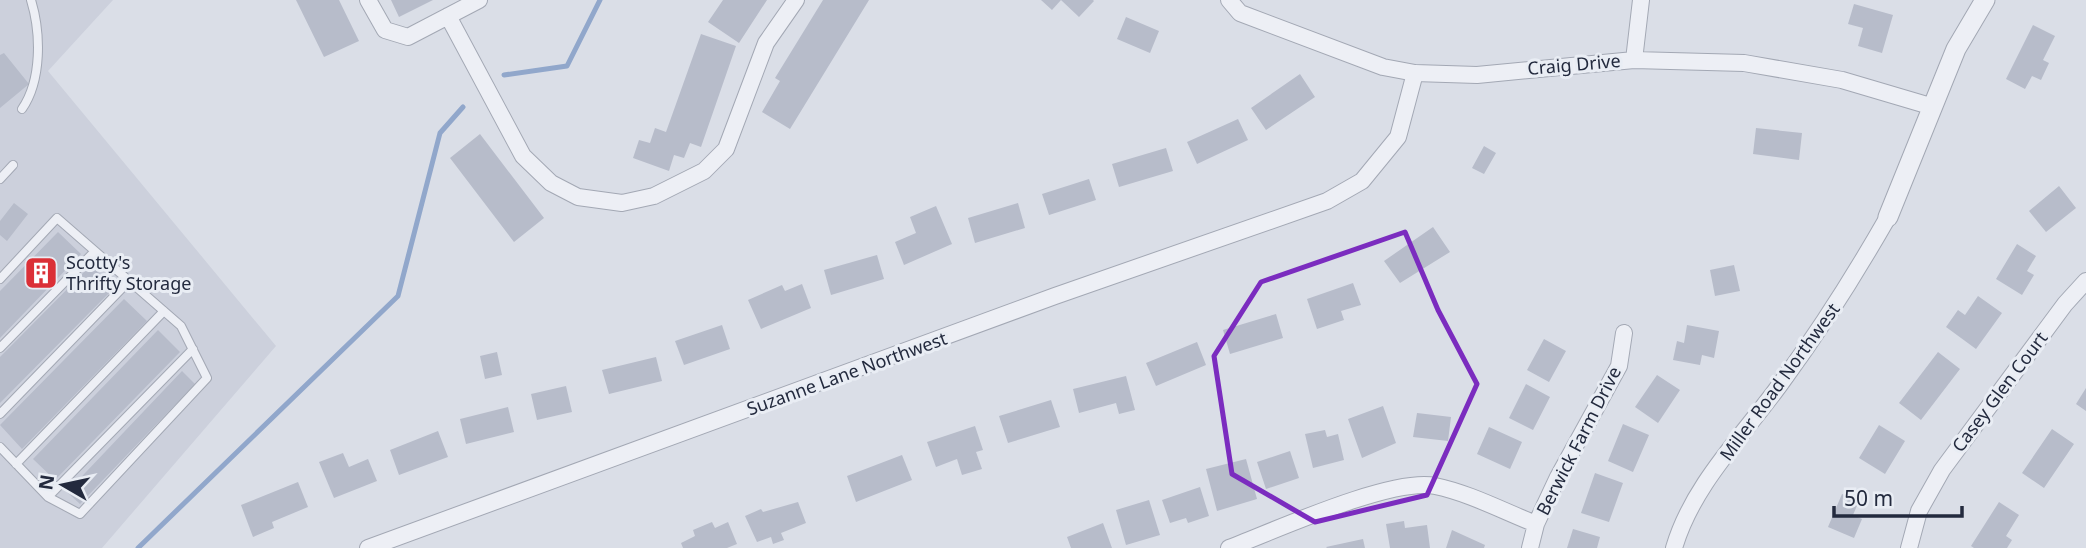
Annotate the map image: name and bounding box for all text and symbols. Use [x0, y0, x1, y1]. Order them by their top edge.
street label: Craig Drive [1526, 48, 1622, 80]
place label: Scotty's Thrifty Storage [66, 250, 191, 295]
building icon: Scotty's Thrifty Storage [22, 254, 60, 292]
street label: Miller Road Northwest [1714, 297, 1845, 465]
street label: Suzanne Lane Northwest [743, 326, 950, 420]
street label: Casey Glen Court [1946, 326, 2053, 456]
street label: Berwick Farm Drive [1530, 362, 1626, 519]
north arrow [28, 450, 98, 520]
text: N [32, 473, 60, 492]
scale bar [1834, 475, 1962, 518]
text: 50 m [1844, 484, 1893, 512]

